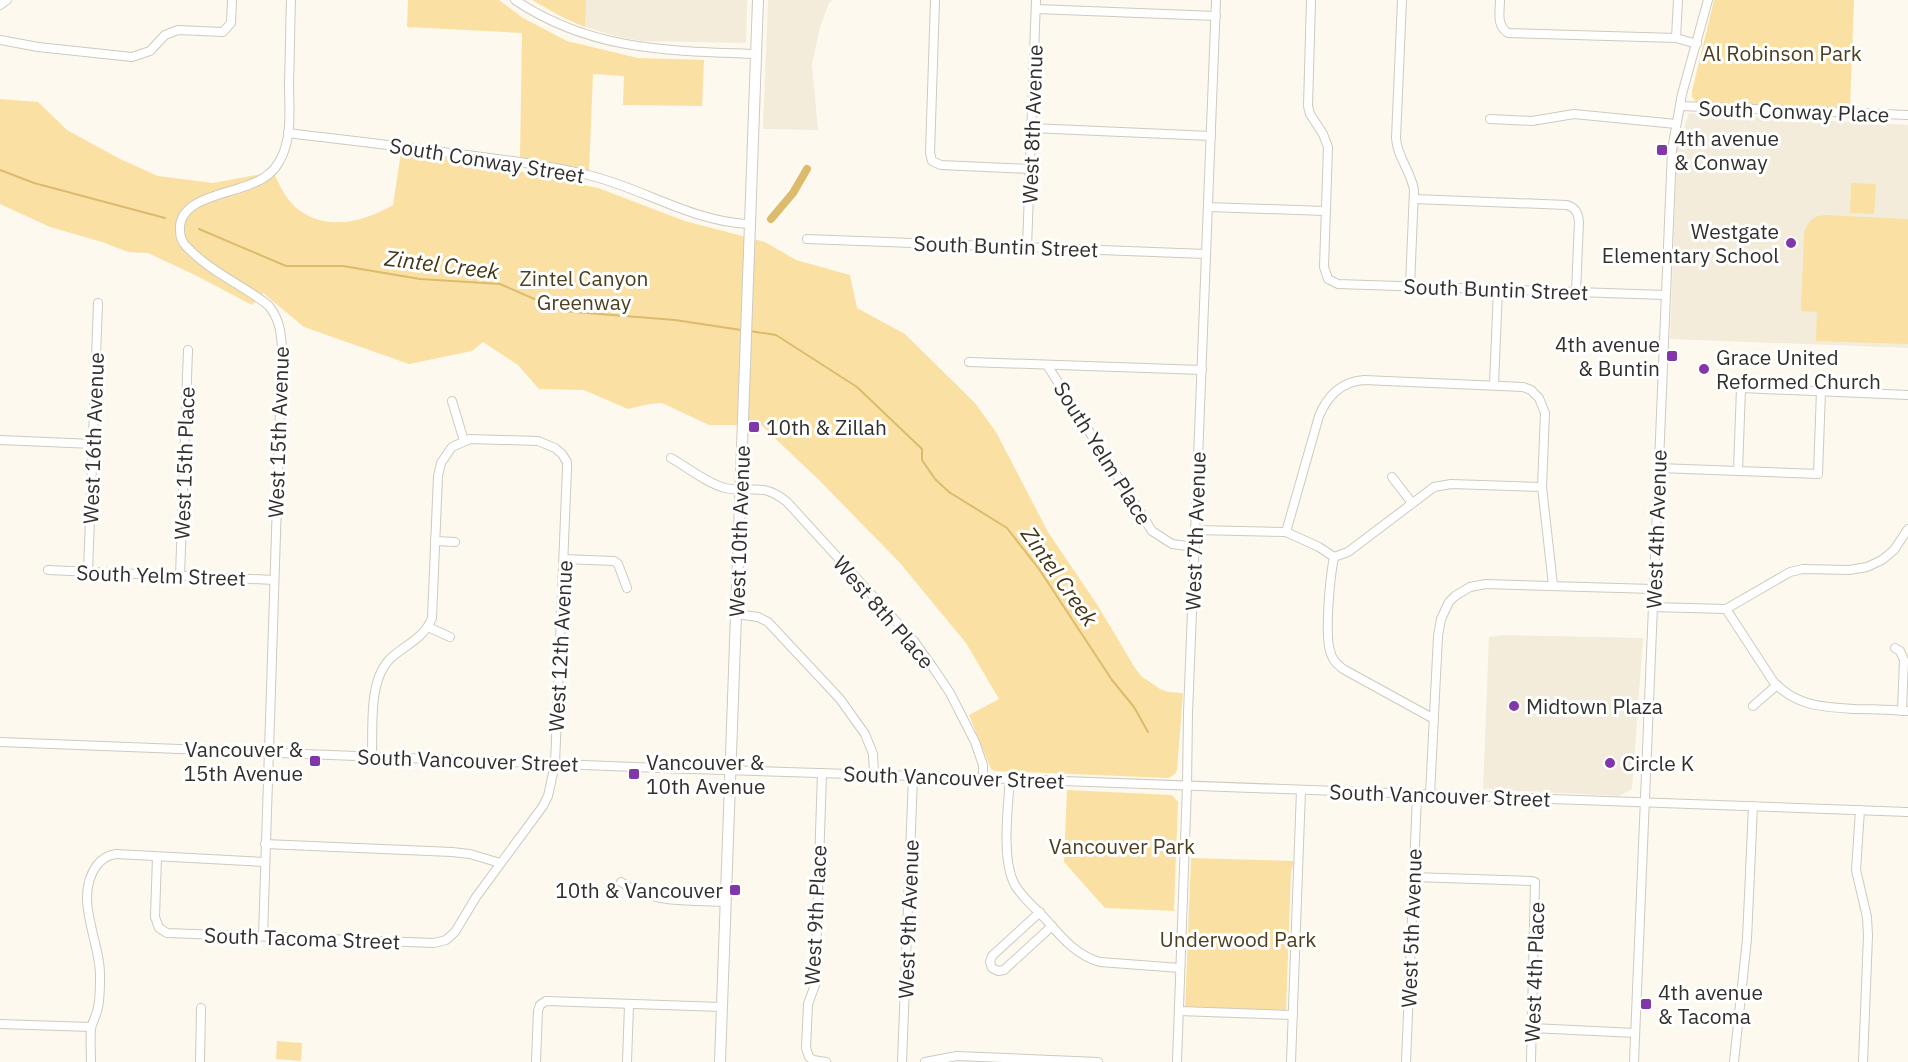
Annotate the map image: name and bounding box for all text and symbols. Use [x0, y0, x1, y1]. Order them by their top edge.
park label: Al Robinson Park [1702, 39, 1862, 67]
street label: West 8th Avenue [1015, 44, 1049, 204]
street label: South Conway Place [1698, 94, 1890, 128]
place label: 4th avenue & Conway [1674, 124, 1779, 176]
street label: South Conway Street [388, 131, 586, 189]
marker: 4th avenue & Conway [1655, 143, 1669, 157]
place label: Westgate Elementary School [1602, 217, 1779, 269]
street label: South Buntin Street [913, 229, 1099, 263]
marker: Westgate Elementary School [1784, 236, 1798, 250]
water label: Zintel Creek [382, 242, 501, 285]
park label: Zintel Canyon Greenway [520, 264, 648, 316]
street label: South Buntin Street [1403, 272, 1589, 306]
place label: 4th avenue & Buntin [1555, 330, 1660, 382]
place label: Grace United Reformed Church [1716, 343, 1881, 395]
street label: West 15th Avenue [261, 346, 295, 518]
marker: 4th avenue & Buntin [1665, 349, 1679, 363]
street label: West 16th Avenue [76, 352, 110, 524]
marker: Grace United Reformed Church [1697, 362, 1711, 376]
street label: South Yelm Place [1048, 376, 1158, 530]
street label: West 15th Place [167, 386, 201, 540]
place label: 10th & Zillah [766, 413, 887, 441]
marker: 10th & Zillah [747, 420, 761, 434]
street label: West 10th Avenue [722, 445, 756, 617]
street label: West 4th Avenue [1639, 449, 1673, 609]
street label: West 7th Avenue [1178, 451, 1212, 611]
water label: Zintel Creek [1015, 520, 1105, 632]
street label: West 8th Place [827, 550, 941, 674]
street label: South Yelm Street [76, 558, 246, 592]
street label: West 12th Avenue [542, 559, 578, 733]
place label: Midtown Plaza [1526, 692, 1663, 720]
marker: Midtown Plaza [1507, 699, 1521, 713]
place label: Vancouver & 15th Avenue [183, 735, 303, 787]
street label: South Vancouver Street [357, 742, 579, 778]
place label: Vancouver & 10th Avenue [646, 748, 766, 800]
place label: Circle K [1622, 749, 1694, 777]
marker: Vancouver & 15th Avenue [308, 754, 322, 768]
marker: Circle K [1603, 756, 1617, 770]
street label: South Vancouver Street [843, 759, 1065, 795]
marker: Vancouver & 10th Avenue [627, 767, 641, 781]
street label: South Vancouver Street [1329, 777, 1551, 813]
park label: Vancouver Park [1049, 832, 1195, 860]
street label: West 9th Avenue [891, 839, 925, 999]
street label: West 9th Place [797, 844, 833, 986]
street label: West 5th Avenue [1394, 848, 1428, 1008]
place label: 10th & Vancouver [555, 876, 723, 904]
marker: 10th & Vancouver [728, 883, 742, 897]
street label: West 4th Place [1518, 901, 1550, 1043]
street label: South Tacoma Street [203, 921, 401, 955]
park label: Underwood Park [1160, 925, 1316, 953]
place label: 4th avenue & Tacoma [1658, 978, 1763, 1030]
marker: 4th avenue & Tacoma [1639, 997, 1653, 1011]

